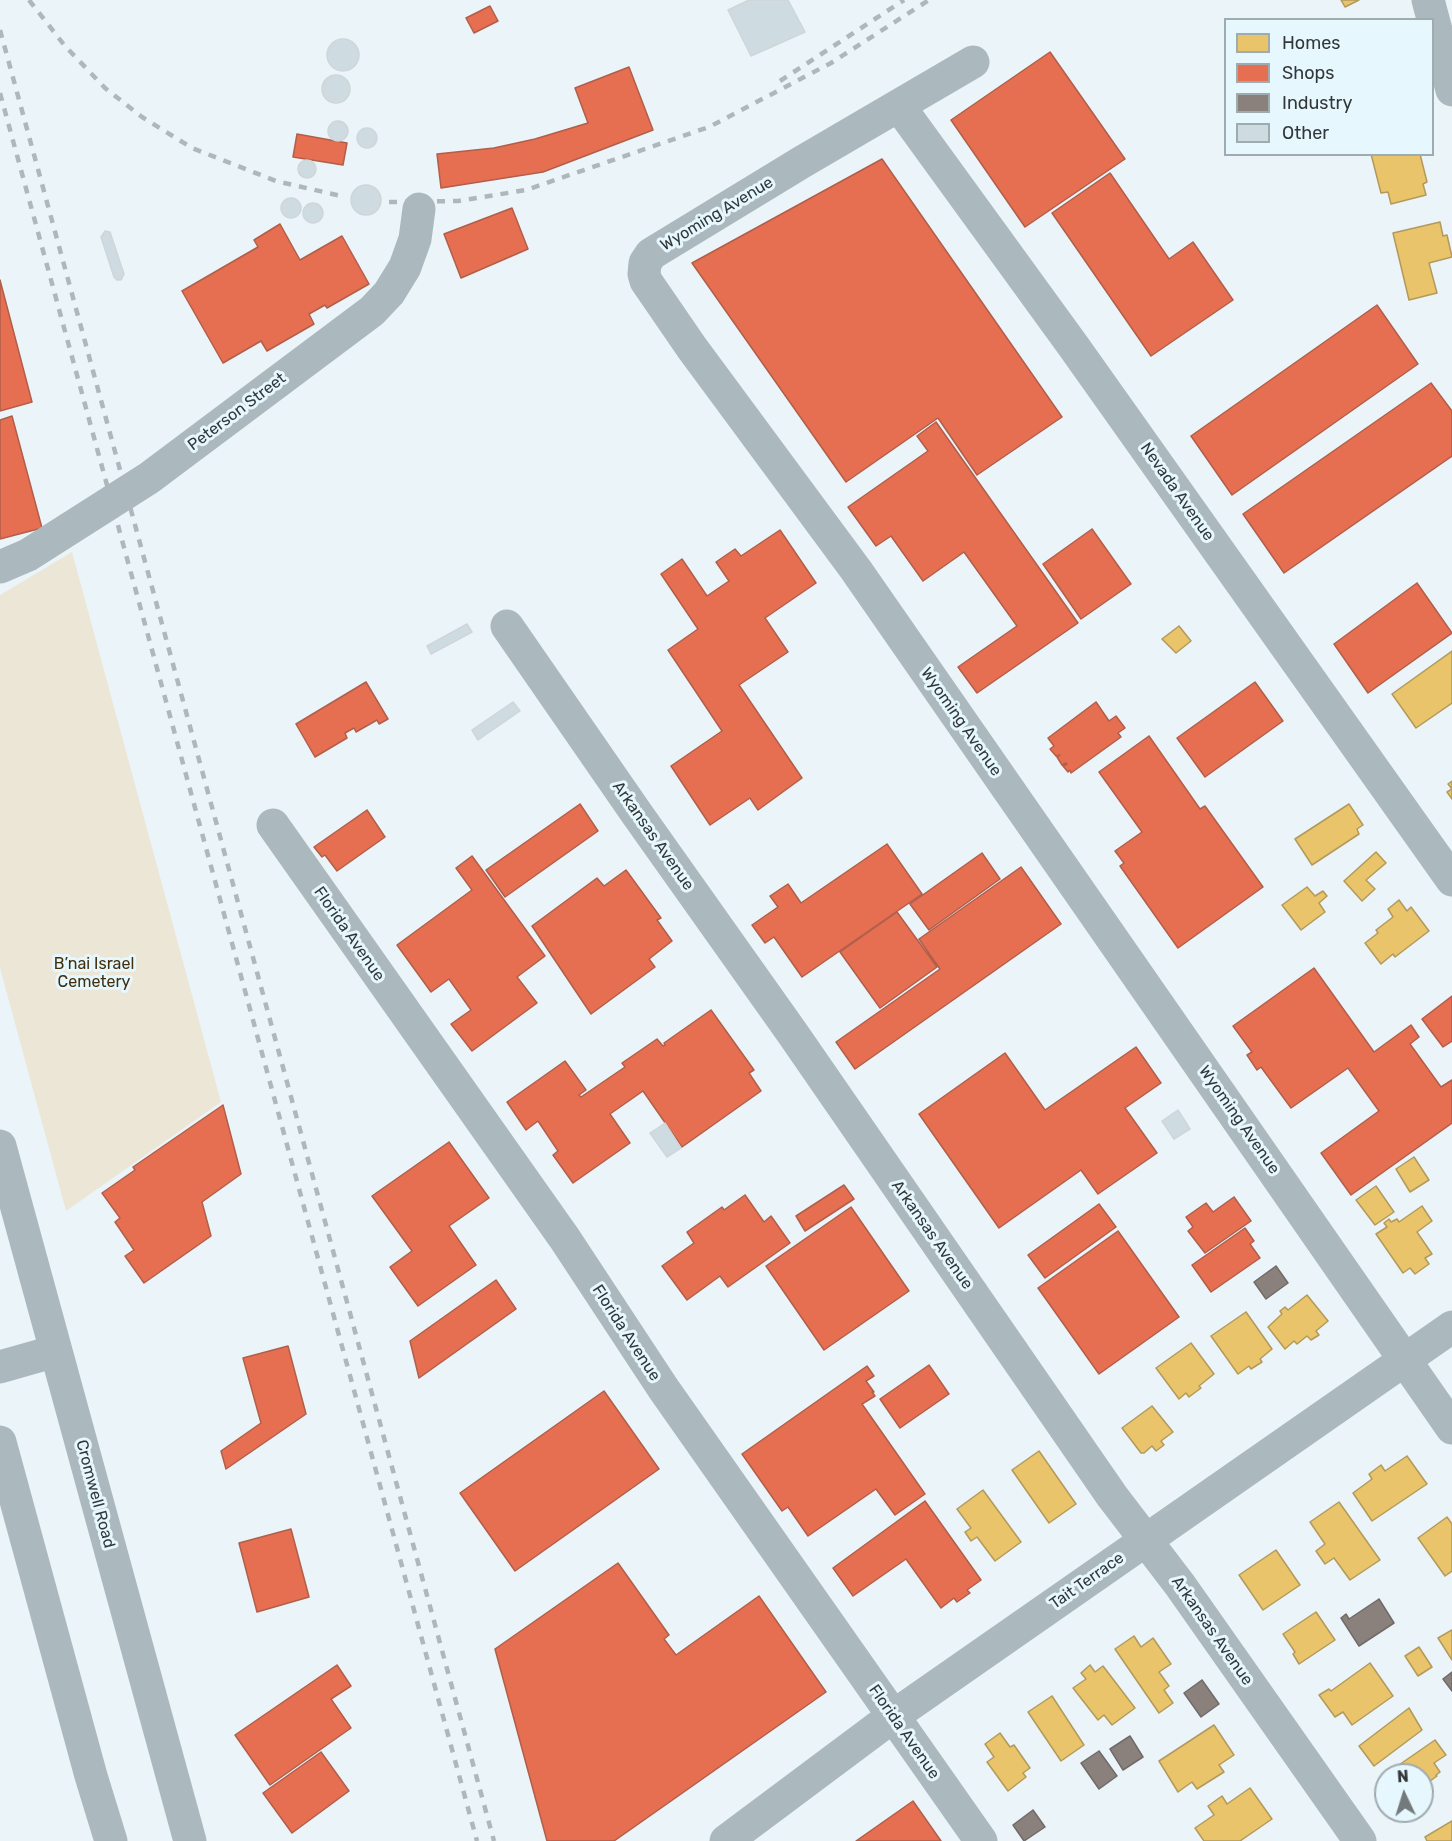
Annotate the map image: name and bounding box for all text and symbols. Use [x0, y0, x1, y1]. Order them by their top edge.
legend [1224, 18, 1434, 156]
text: Homes [1282, 32, 1340, 54]
text: Shops [1282, 62, 1334, 84]
text: Industry [1282, 92, 1352, 114]
text: Other [1282, 122, 1329, 144]
street label: Wyoming Avenue [657, 173, 777, 255]
street label: Peterson Street [184, 369, 290, 455]
street label: Nevada Avenue [1136, 439, 1218, 545]
street label: Wyoming Avenue [916, 664, 1006, 780]
street label: Arkansas Avenue [608, 778, 698, 894]
street label: Florida Avenue [309, 883, 389, 985]
park label: B’nai Israel Cemetery [54, 954, 134, 992]
street label: Wyoming Avenue [1194, 1062, 1284, 1178]
street label: Arkansas Avenue [887, 1177, 977, 1293]
street label: Florida Avenue [588, 1281, 664, 1385]
street label: Cromwell Road [71, 1438, 119, 1550]
street label: Tait Terrace [1046, 1548, 1128, 1614]
street label: Arkansas Avenue [1167, 1573, 1257, 1689]
street label: Florida Avenue [864, 1681, 944, 1783]
north arrow [1374, 1763, 1434, 1823]
text: N [1396, 1767, 1409, 1786]

